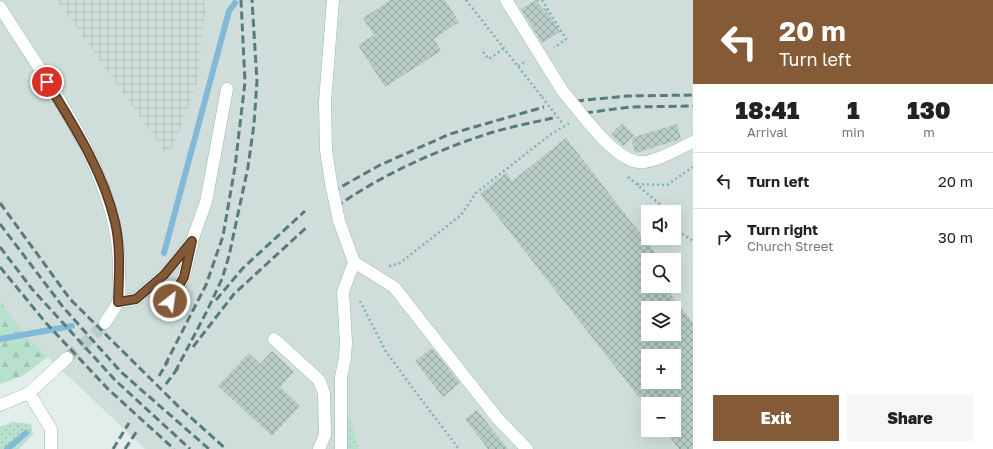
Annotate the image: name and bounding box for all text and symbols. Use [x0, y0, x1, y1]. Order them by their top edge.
text: 20 m [779, 14, 846, 47]
icon: left [713, 16, 765, 68]
text: Turn left [779, 48, 852, 70]
pin [30, 65, 64, 99]
icon: arrive [36, 71, 58, 93]
text: 18:41 [735, 95, 800, 124]
text: 1 [847, 95, 860, 124]
text: 130 [907, 95, 951, 124]
text: Arrival [747, 124, 788, 140]
text: min [842, 124, 865, 140]
text: m [923, 124, 935, 140]
icon: left [713, 170, 735, 192]
text: Turn left [747, 172, 809, 190]
text: 20 m [938, 172, 973, 190]
map controls [641, 205, 681, 437]
button: sound [641, 205, 681, 245]
text: Turn right [747, 220, 818, 238]
icon: right [713, 226, 735, 248]
text: 30 m [938, 228, 973, 246]
text: Church Street [747, 238, 833, 254]
button: search [641, 253, 681, 293]
position arrow [149, 280, 191, 322]
button: layers [641, 301, 681, 341]
button: + [641, 349, 681, 389]
button: Exit [713, 395, 839, 441]
button: Share [847, 395, 973, 441]
button: − [641, 397, 681, 437]

